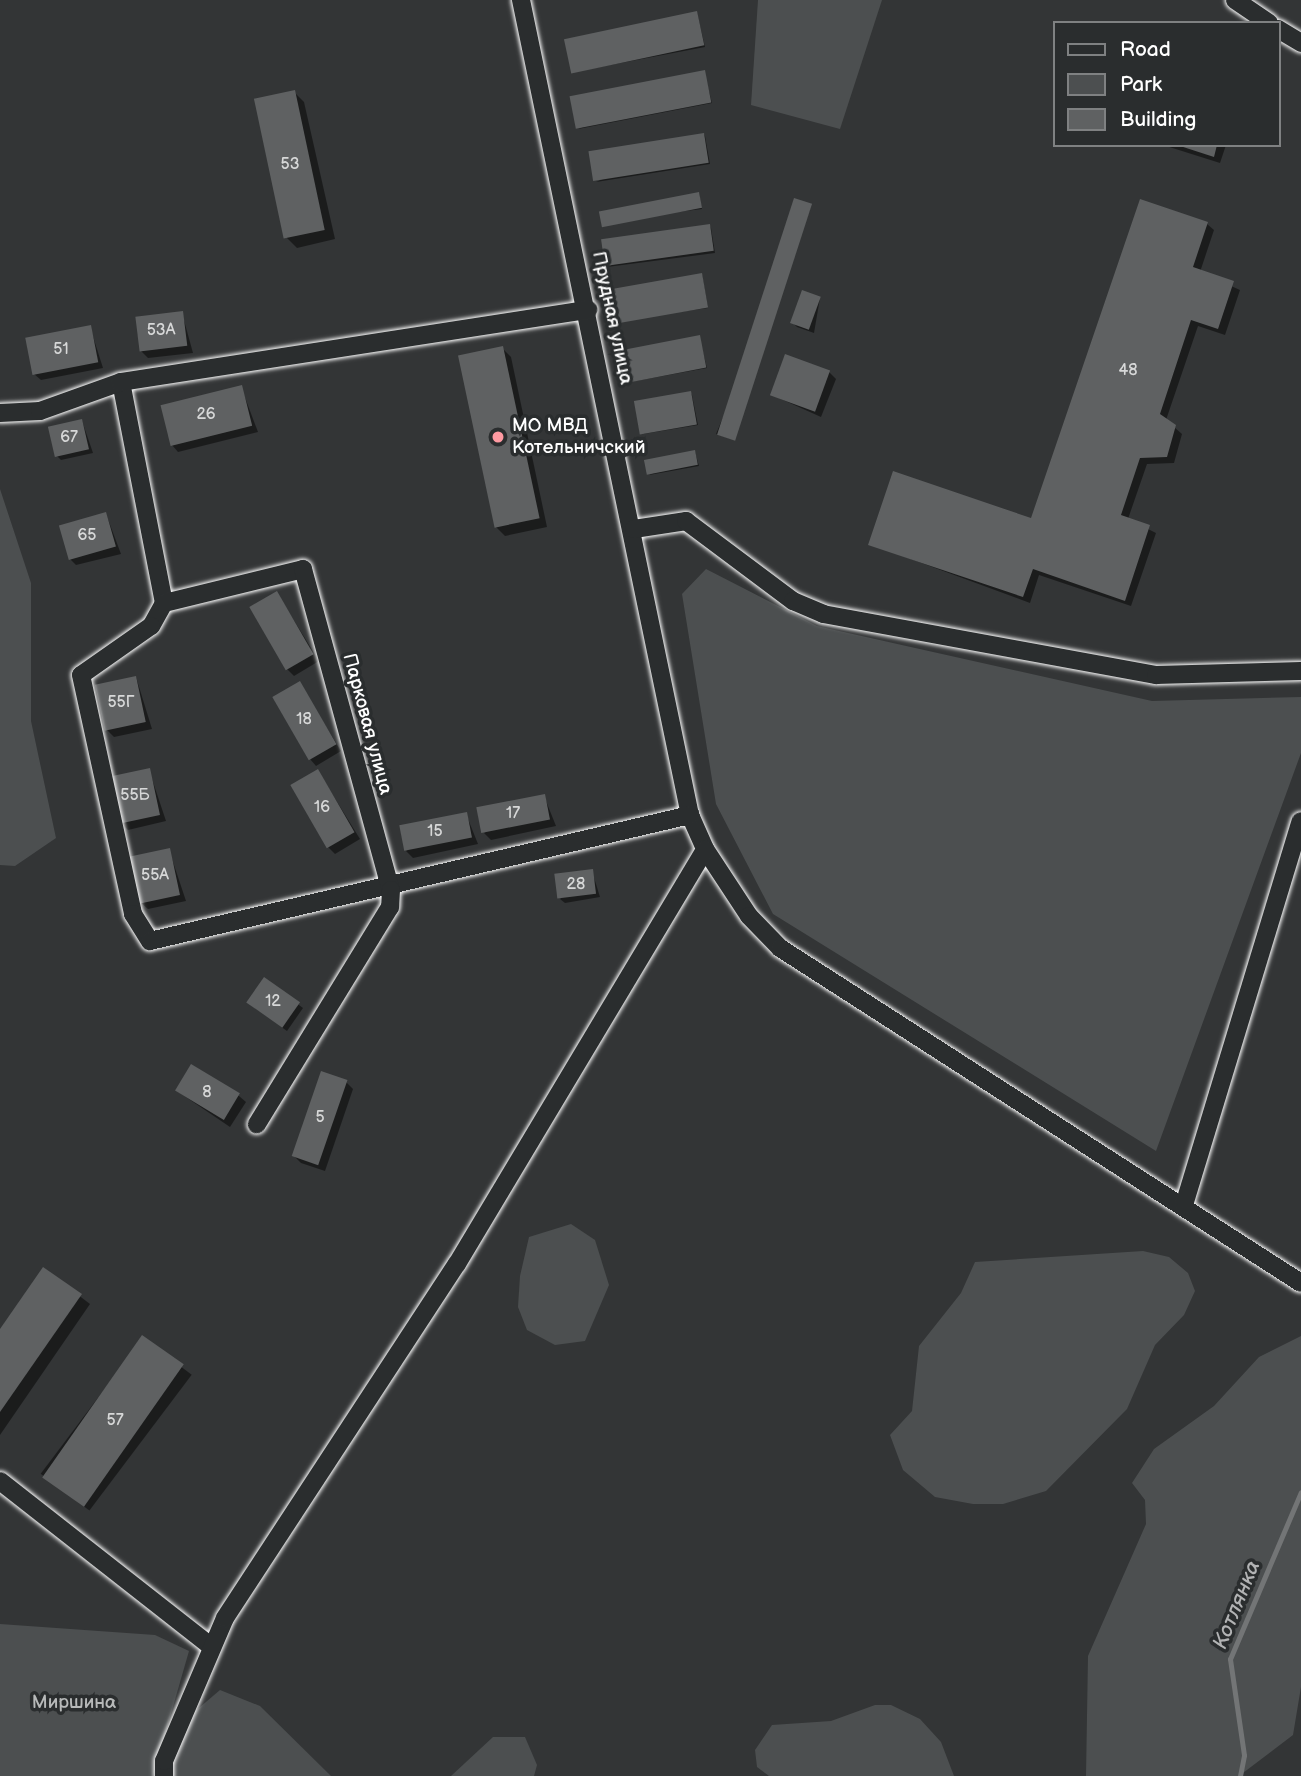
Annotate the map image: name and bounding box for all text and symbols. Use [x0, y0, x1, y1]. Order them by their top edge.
legend [1052, 21, 1280, 147]
text: Road [1120, 37, 1171, 62]
text: Park [1120, 72, 1162, 97]
text: Building [1120, 107, 1196, 132]
house number: 53 [280, 155, 300, 175]
street label: Прудная улица [587, 249, 637, 387]
house number: 53А [147, 321, 175, 341]
house number: 51 [53, 340, 69, 360]
house number: 48 [1118, 361, 1138, 381]
house number: 26 [196, 405, 216, 425]
place label: МО МВД Котельничский [512, 415, 645, 459]
house number: 67 [60, 428, 78, 448]
marker: МО МВД Котельничский [490, 429, 506, 445]
house number: 65 [78, 526, 96, 546]
street label: Парковая улица [337, 651, 397, 797]
house number: 55Г [107, 693, 135, 713]
house number: 18 [296, 710, 312, 730]
house number: 55Б [120, 786, 150, 806]
house number: 16 [314, 798, 330, 818]
house number: 17 [506, 804, 520, 824]
house number: 15 [427, 822, 443, 842]
house number: 55А [141, 866, 169, 886]
house number: 28 [567, 875, 585, 895]
house number: 12 [265, 992, 281, 1012]
house number: 8 [202, 1083, 212, 1103]
house number: 5 [315, 1108, 325, 1128]
house number: 57 [106, 1411, 124, 1431]
water label: Котлянка [1208, 1557, 1266, 1653]
park label: Миршина [32, 1692, 116, 1714]

